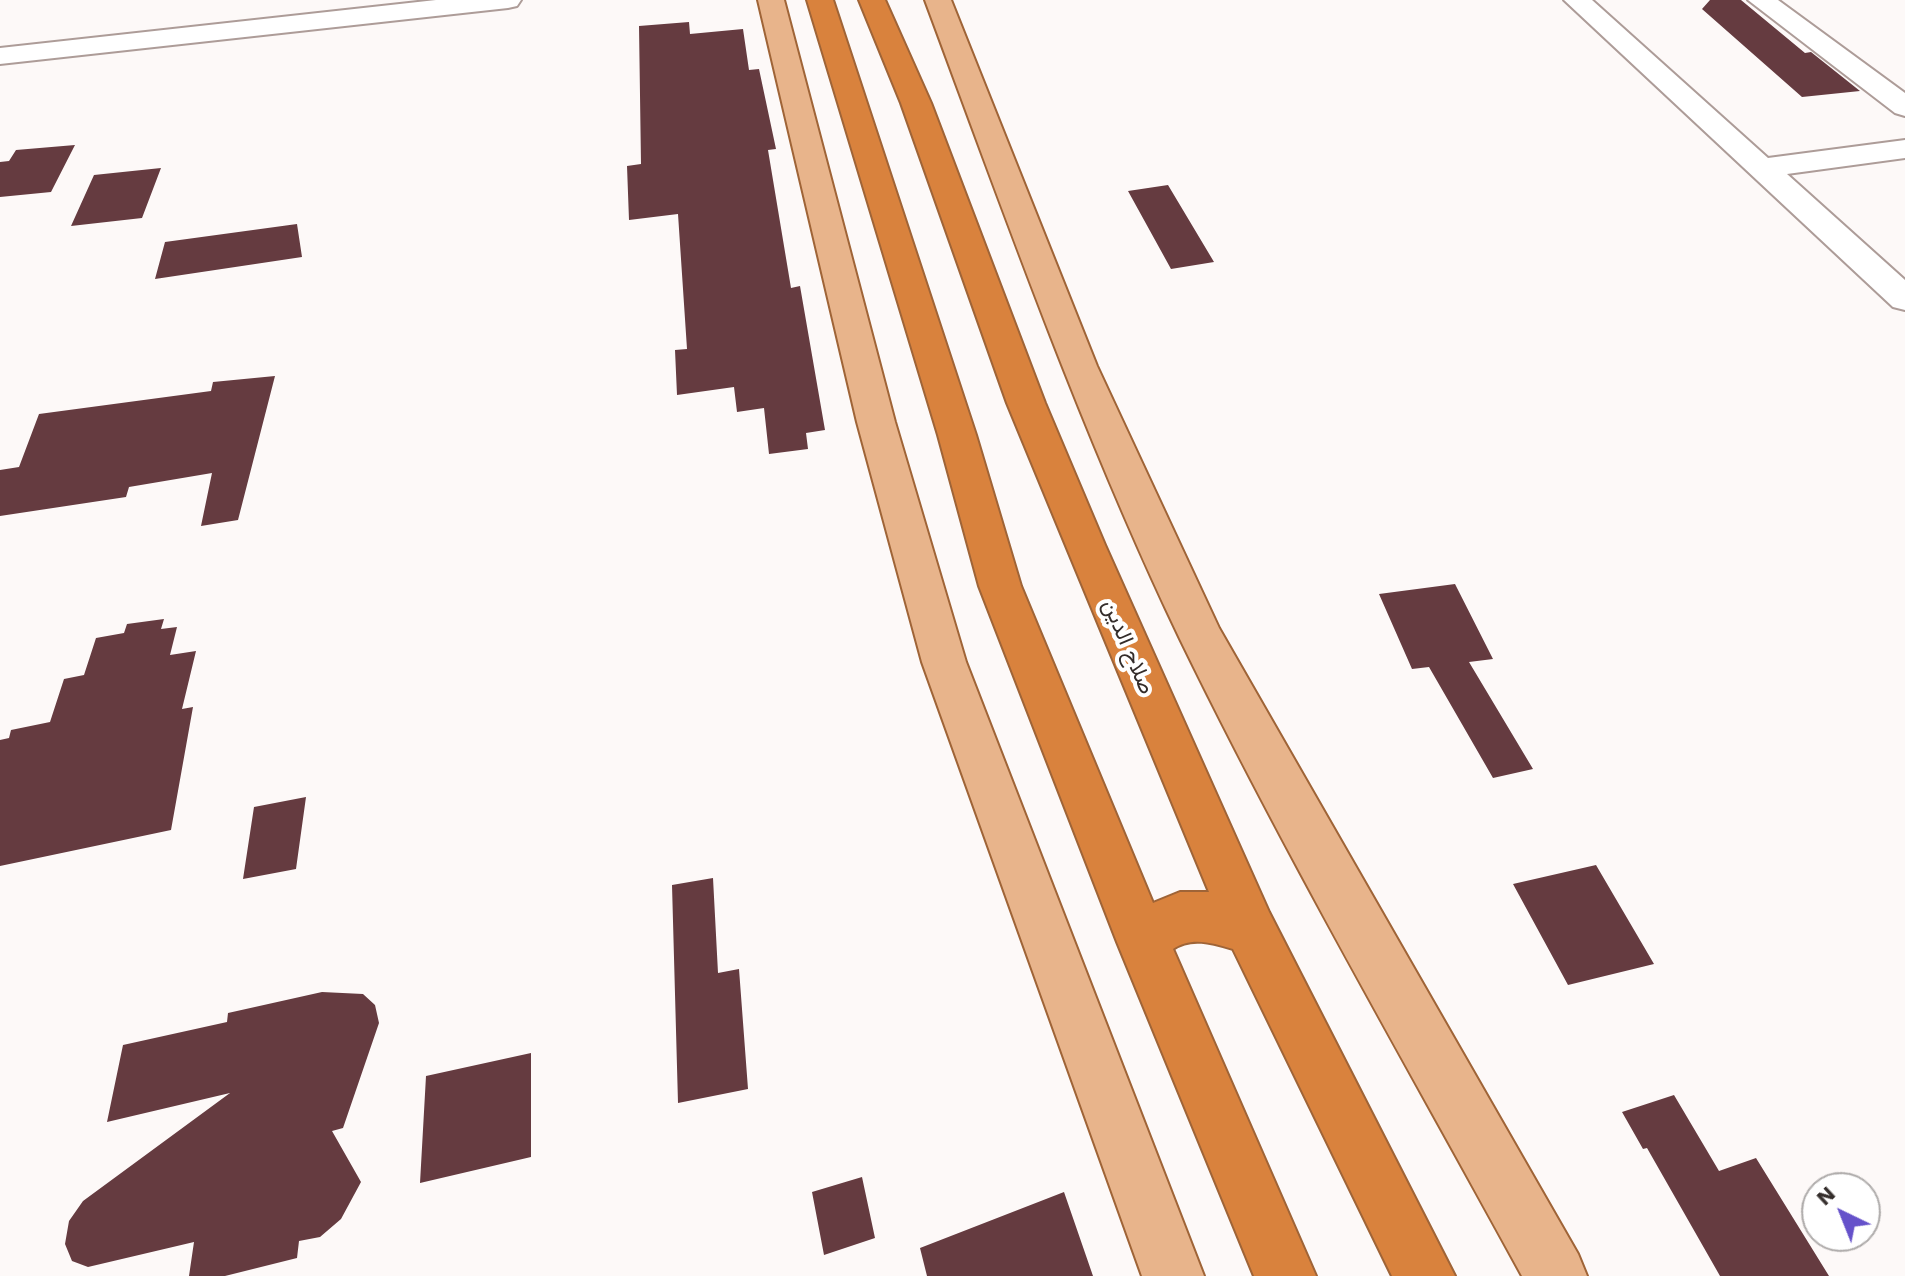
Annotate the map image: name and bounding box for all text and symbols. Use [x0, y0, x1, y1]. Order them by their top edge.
street label: صلاح الدين [1096, 596, 1160, 698]
north arrow [1801, 1172, 1881, 1252]
text: N [1811, 1181, 1840, 1210]

